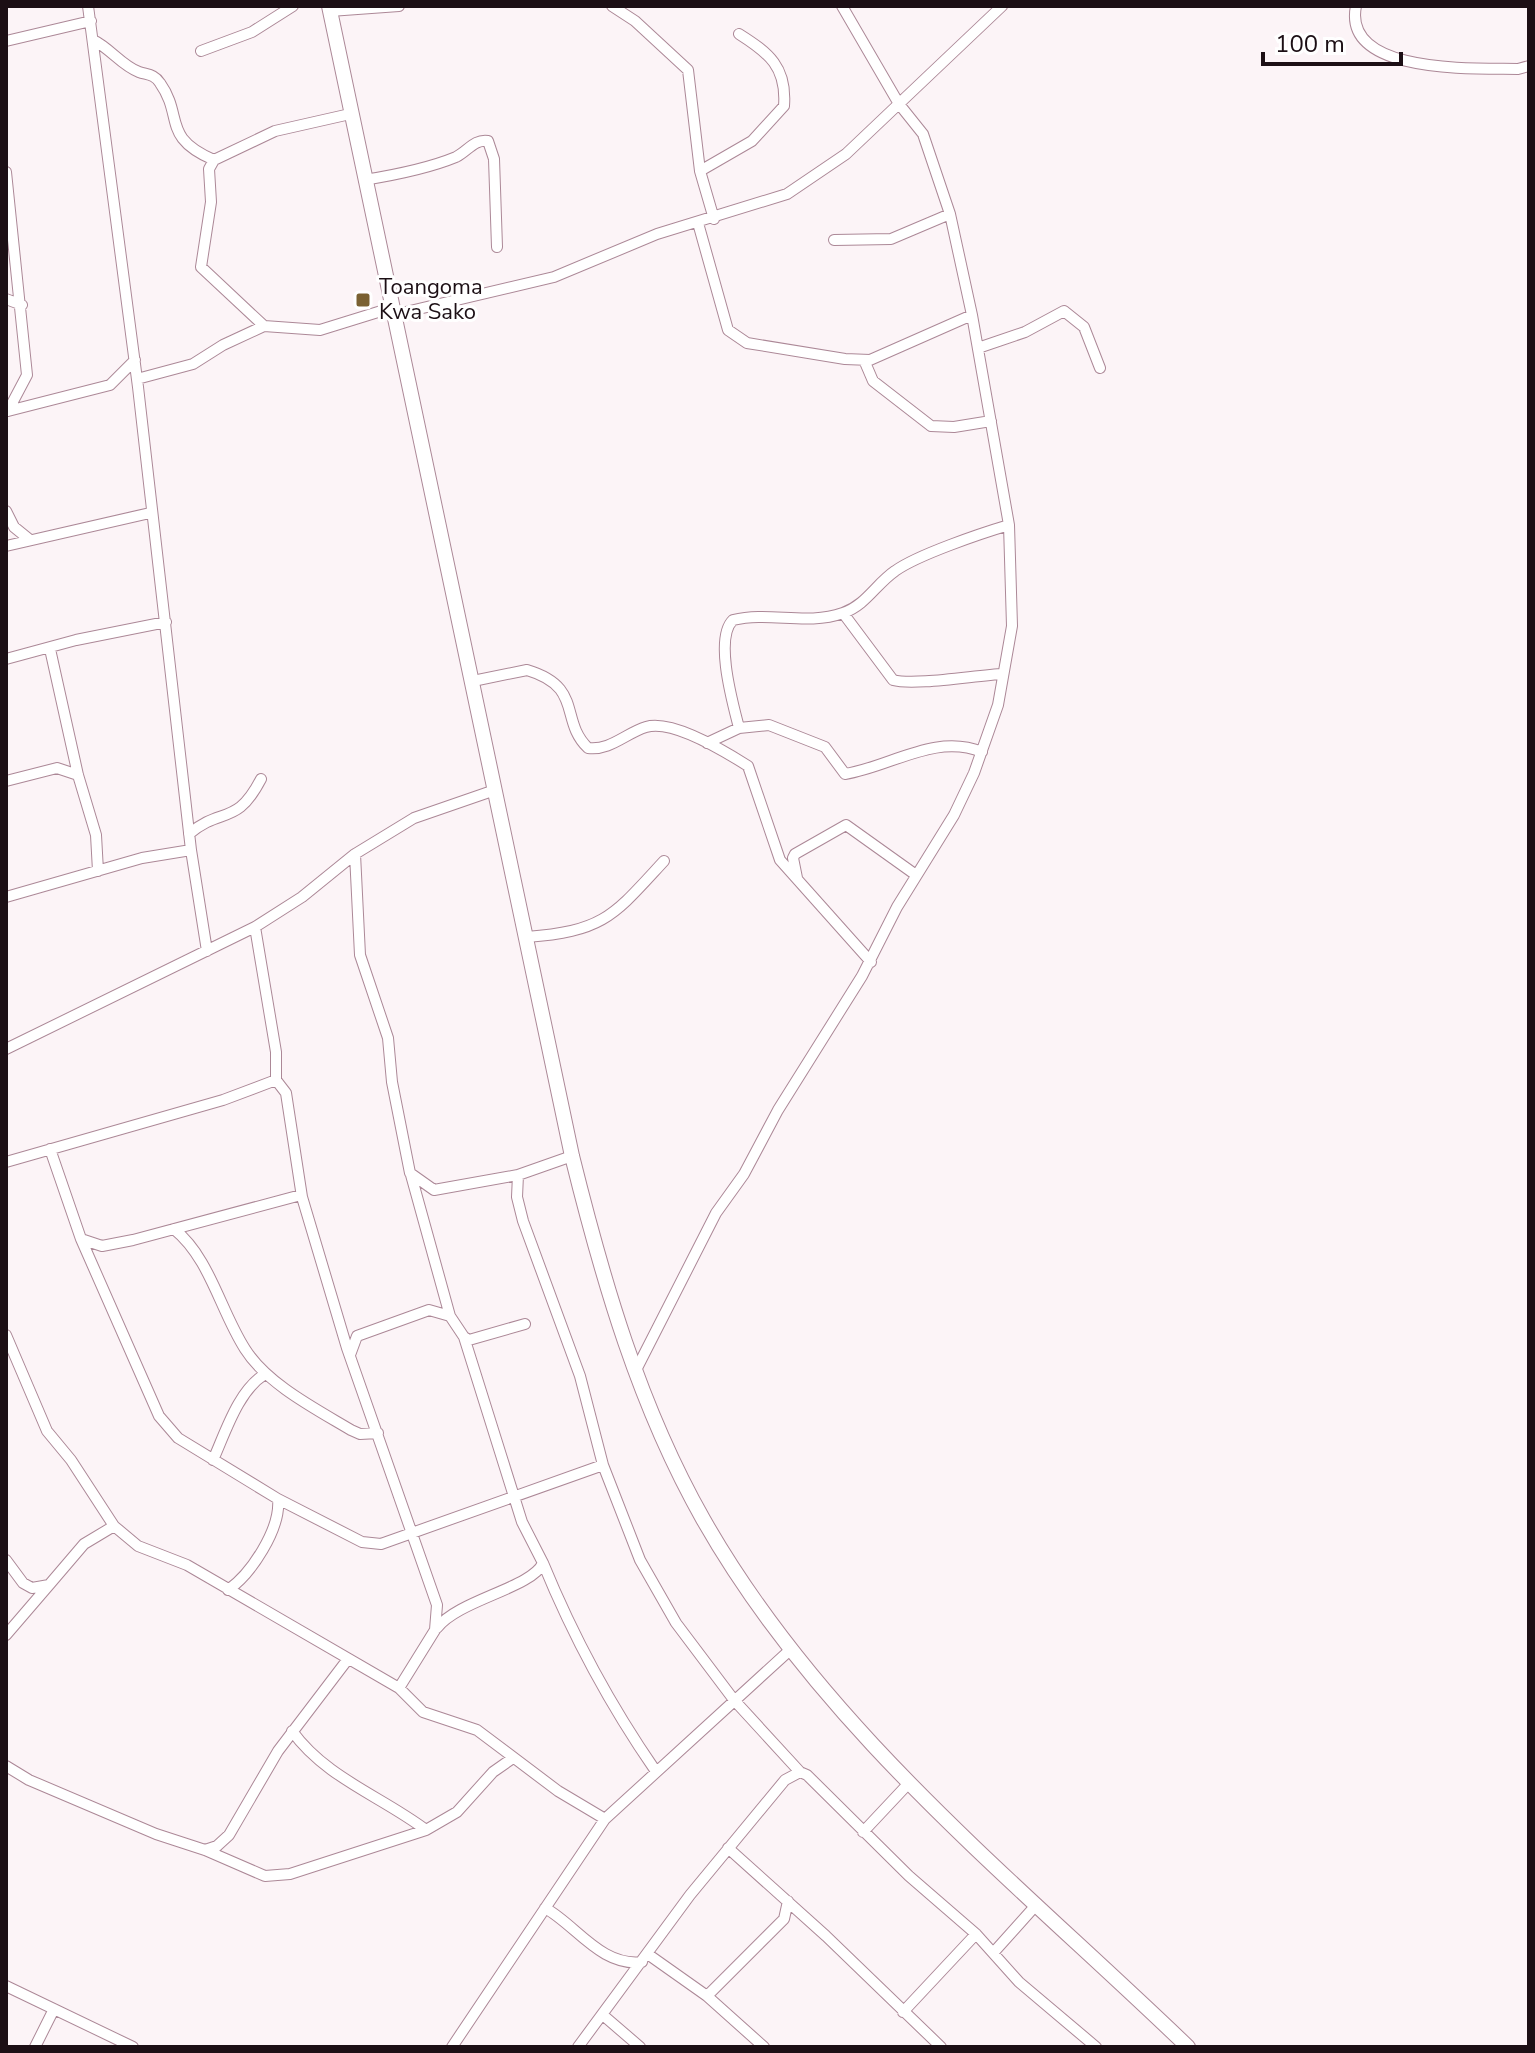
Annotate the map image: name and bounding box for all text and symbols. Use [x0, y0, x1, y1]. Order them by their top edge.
scale bar [1263, 16, 1401, 66]
text: 100 m [1275, 28, 1345, 60]
place label: Toangoma Kwa Sako [379, 272, 483, 327]
marker: Toangoma Kwa Sako [354, 291, 372, 309]

